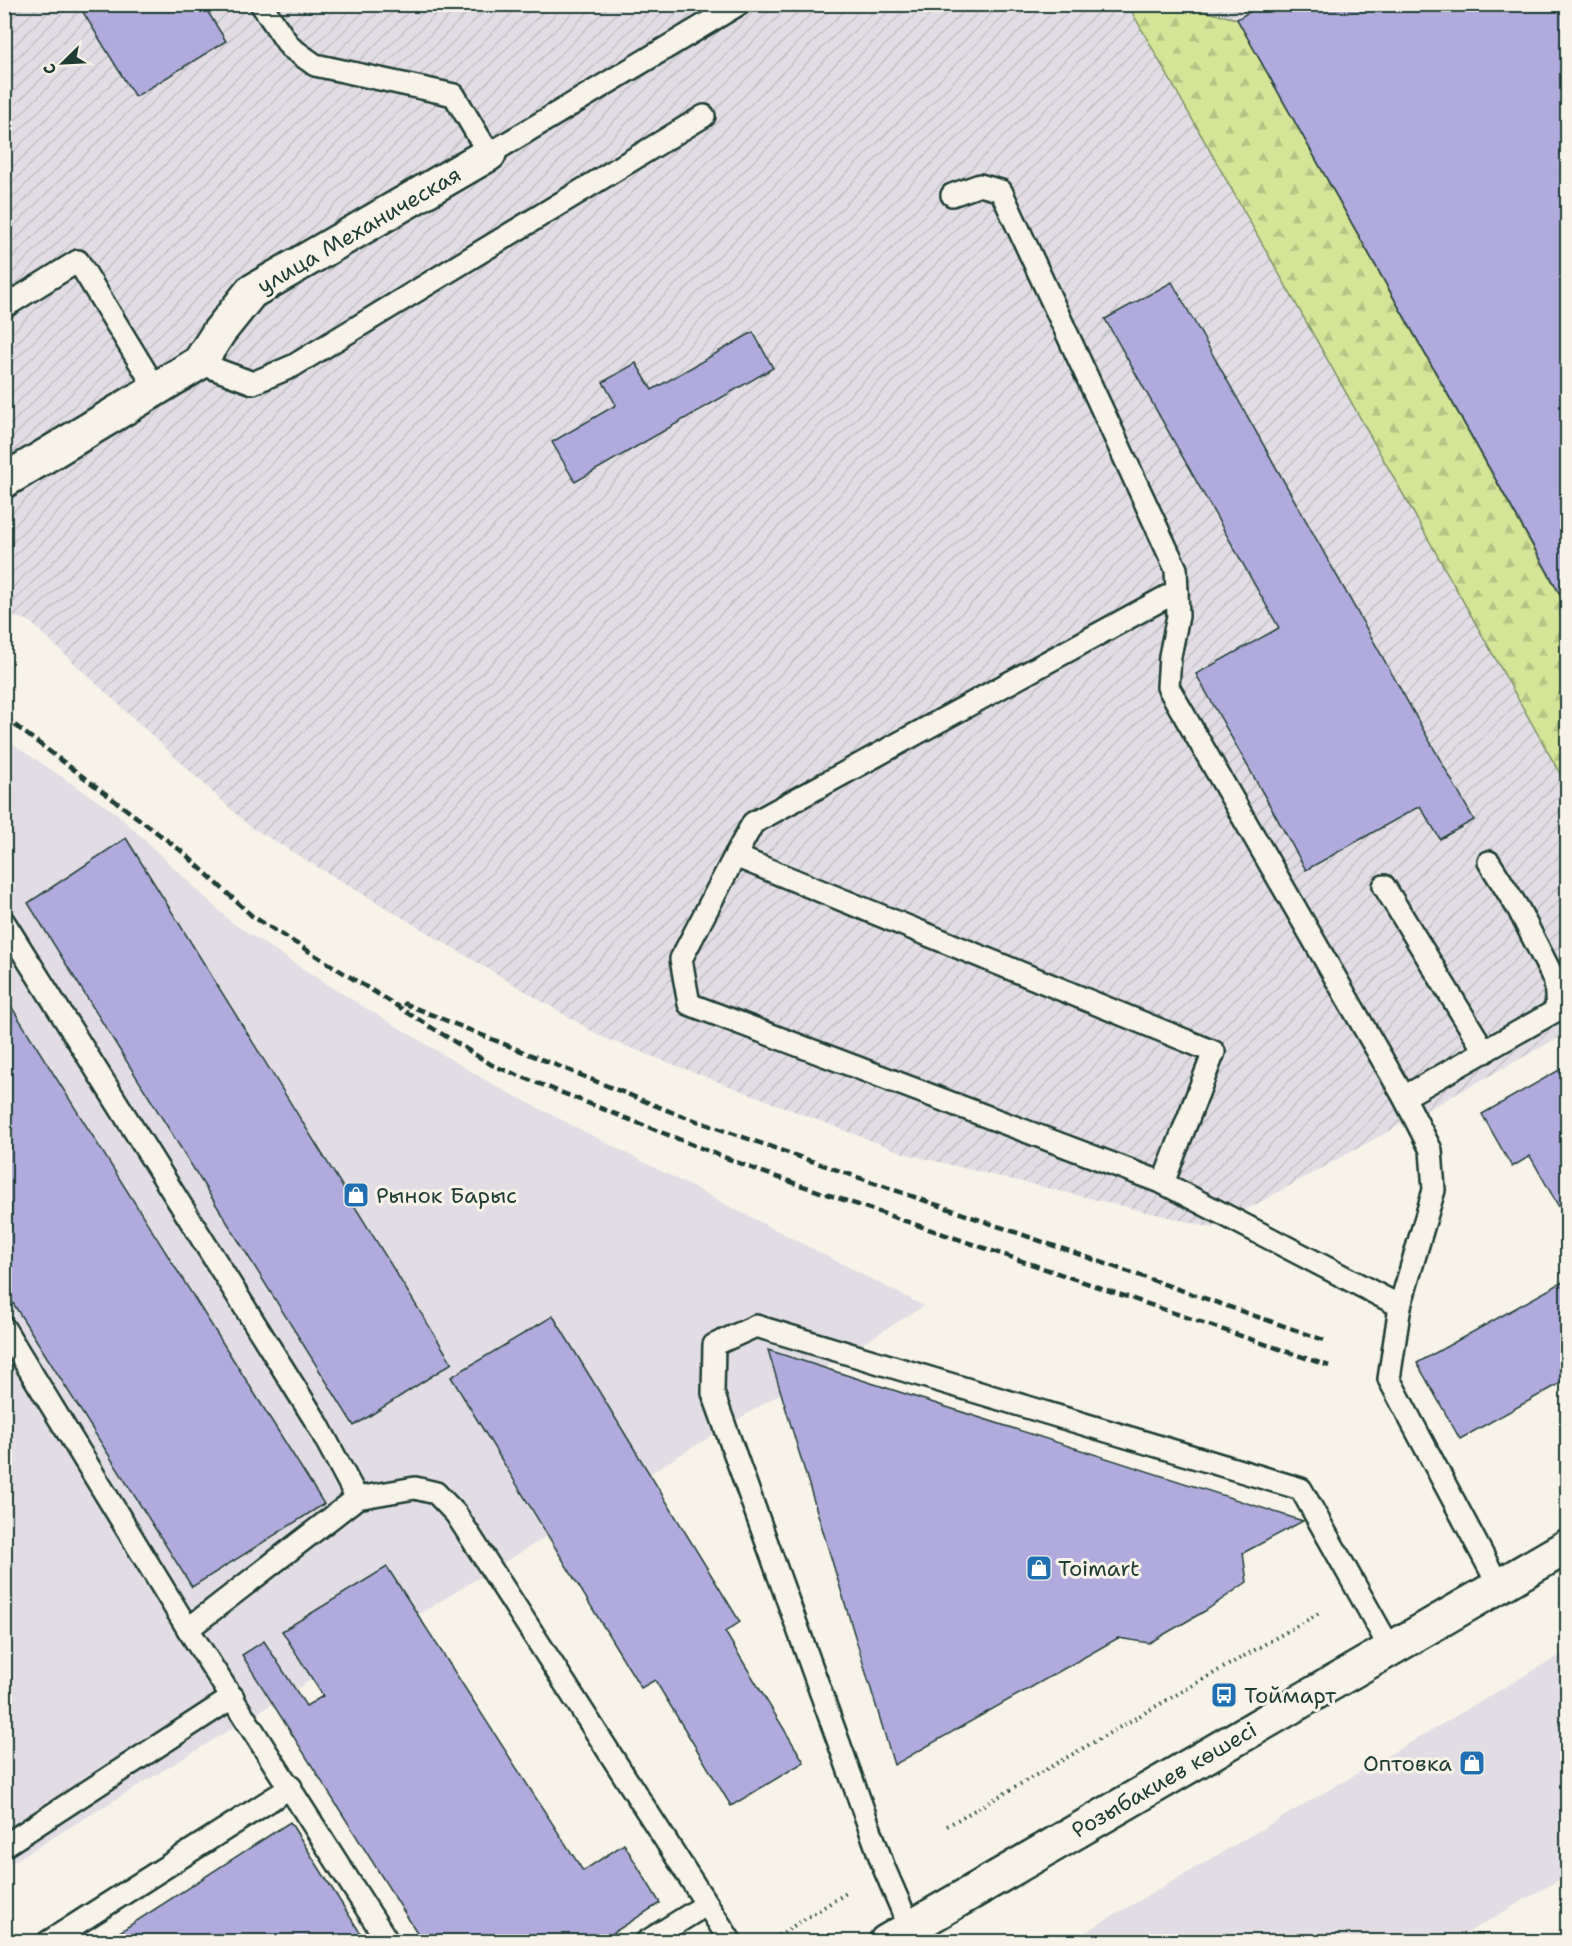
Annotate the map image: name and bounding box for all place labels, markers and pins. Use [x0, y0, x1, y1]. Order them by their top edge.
shop icon: Рынок Барыс [341, 1180, 371, 1210]
place label: Рынок Барыс [376, 1181, 517, 1210]
shop icon: Toimart [1024, 1553, 1054, 1583]
place label: Toimart [1058, 1554, 1140, 1583]
bus stop icon: Тоймарт [1209, 1680, 1239, 1710]
place label: Тоймарт [1244, 1681, 1337, 1710]
shop icon: Оптовка [1457, 1748, 1487, 1778]
place label: Оптовка [1363, 1749, 1452, 1778]

